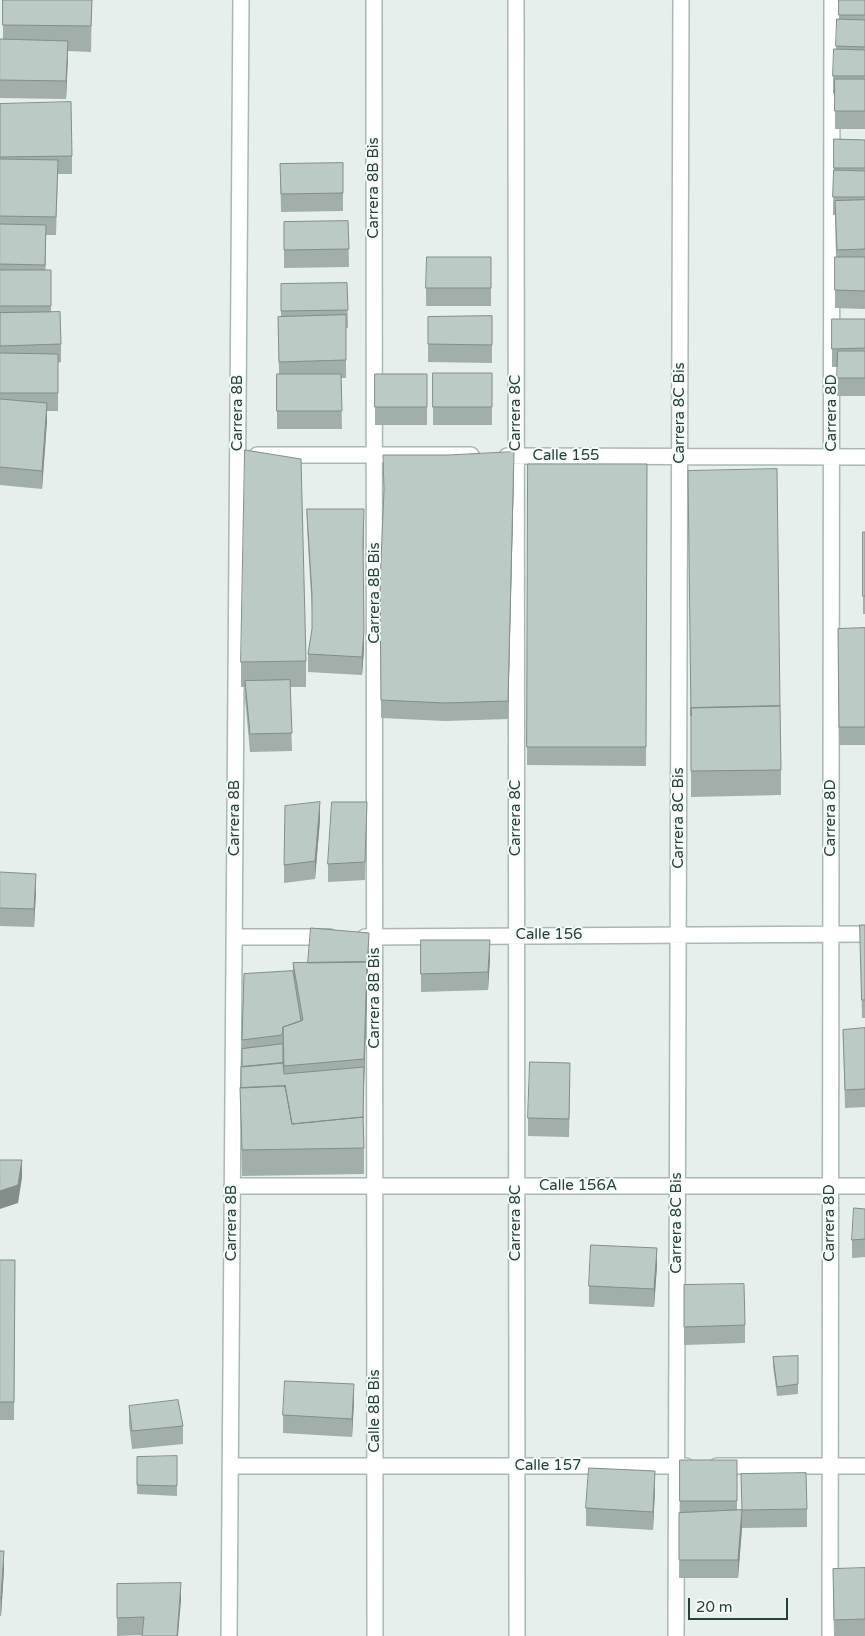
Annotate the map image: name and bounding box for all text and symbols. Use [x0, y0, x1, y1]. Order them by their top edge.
street label: Carrera 8B Bis [365, 137, 383, 239]
street label: Carrera 8C Bis [671, 362, 689, 464]
street label: Carrera 8D [823, 374, 841, 452]
street label: Carrera 8B [229, 375, 247, 451]
street label: Carrera 8C [507, 375, 525, 451]
street label: Calle 155 [533, 447, 599, 465]
street label: Carrera 8B Bis [366, 542, 384, 644]
street label: Carrera 8C Bis [670, 767, 688, 869]
street label: Carrera 8D [822, 779, 840, 857]
street label: Carrera 8B [226, 780, 244, 856]
street label: Carrera 8C [507, 780, 525, 856]
street label: Calle 156 [516, 926, 582, 944]
street label: Carrera 8B Bis [366, 947, 384, 1049]
street label: Carrera 8C Bis [668, 1172, 686, 1274]
street label: Calle 156A [539, 1177, 617, 1195]
street label: Carrera 8D [821, 1184, 839, 1262]
street label: Carrera 8B [223, 1185, 241, 1261]
street label: Carrera 8C [507, 1185, 525, 1261]
street label: Calle 8B Bis [366, 1369, 384, 1453]
street label: Calle 157 [515, 1457, 581, 1475]
scale bar [690, 1588, 790, 1620]
text: 20 m [696, 1598, 733, 1616]

